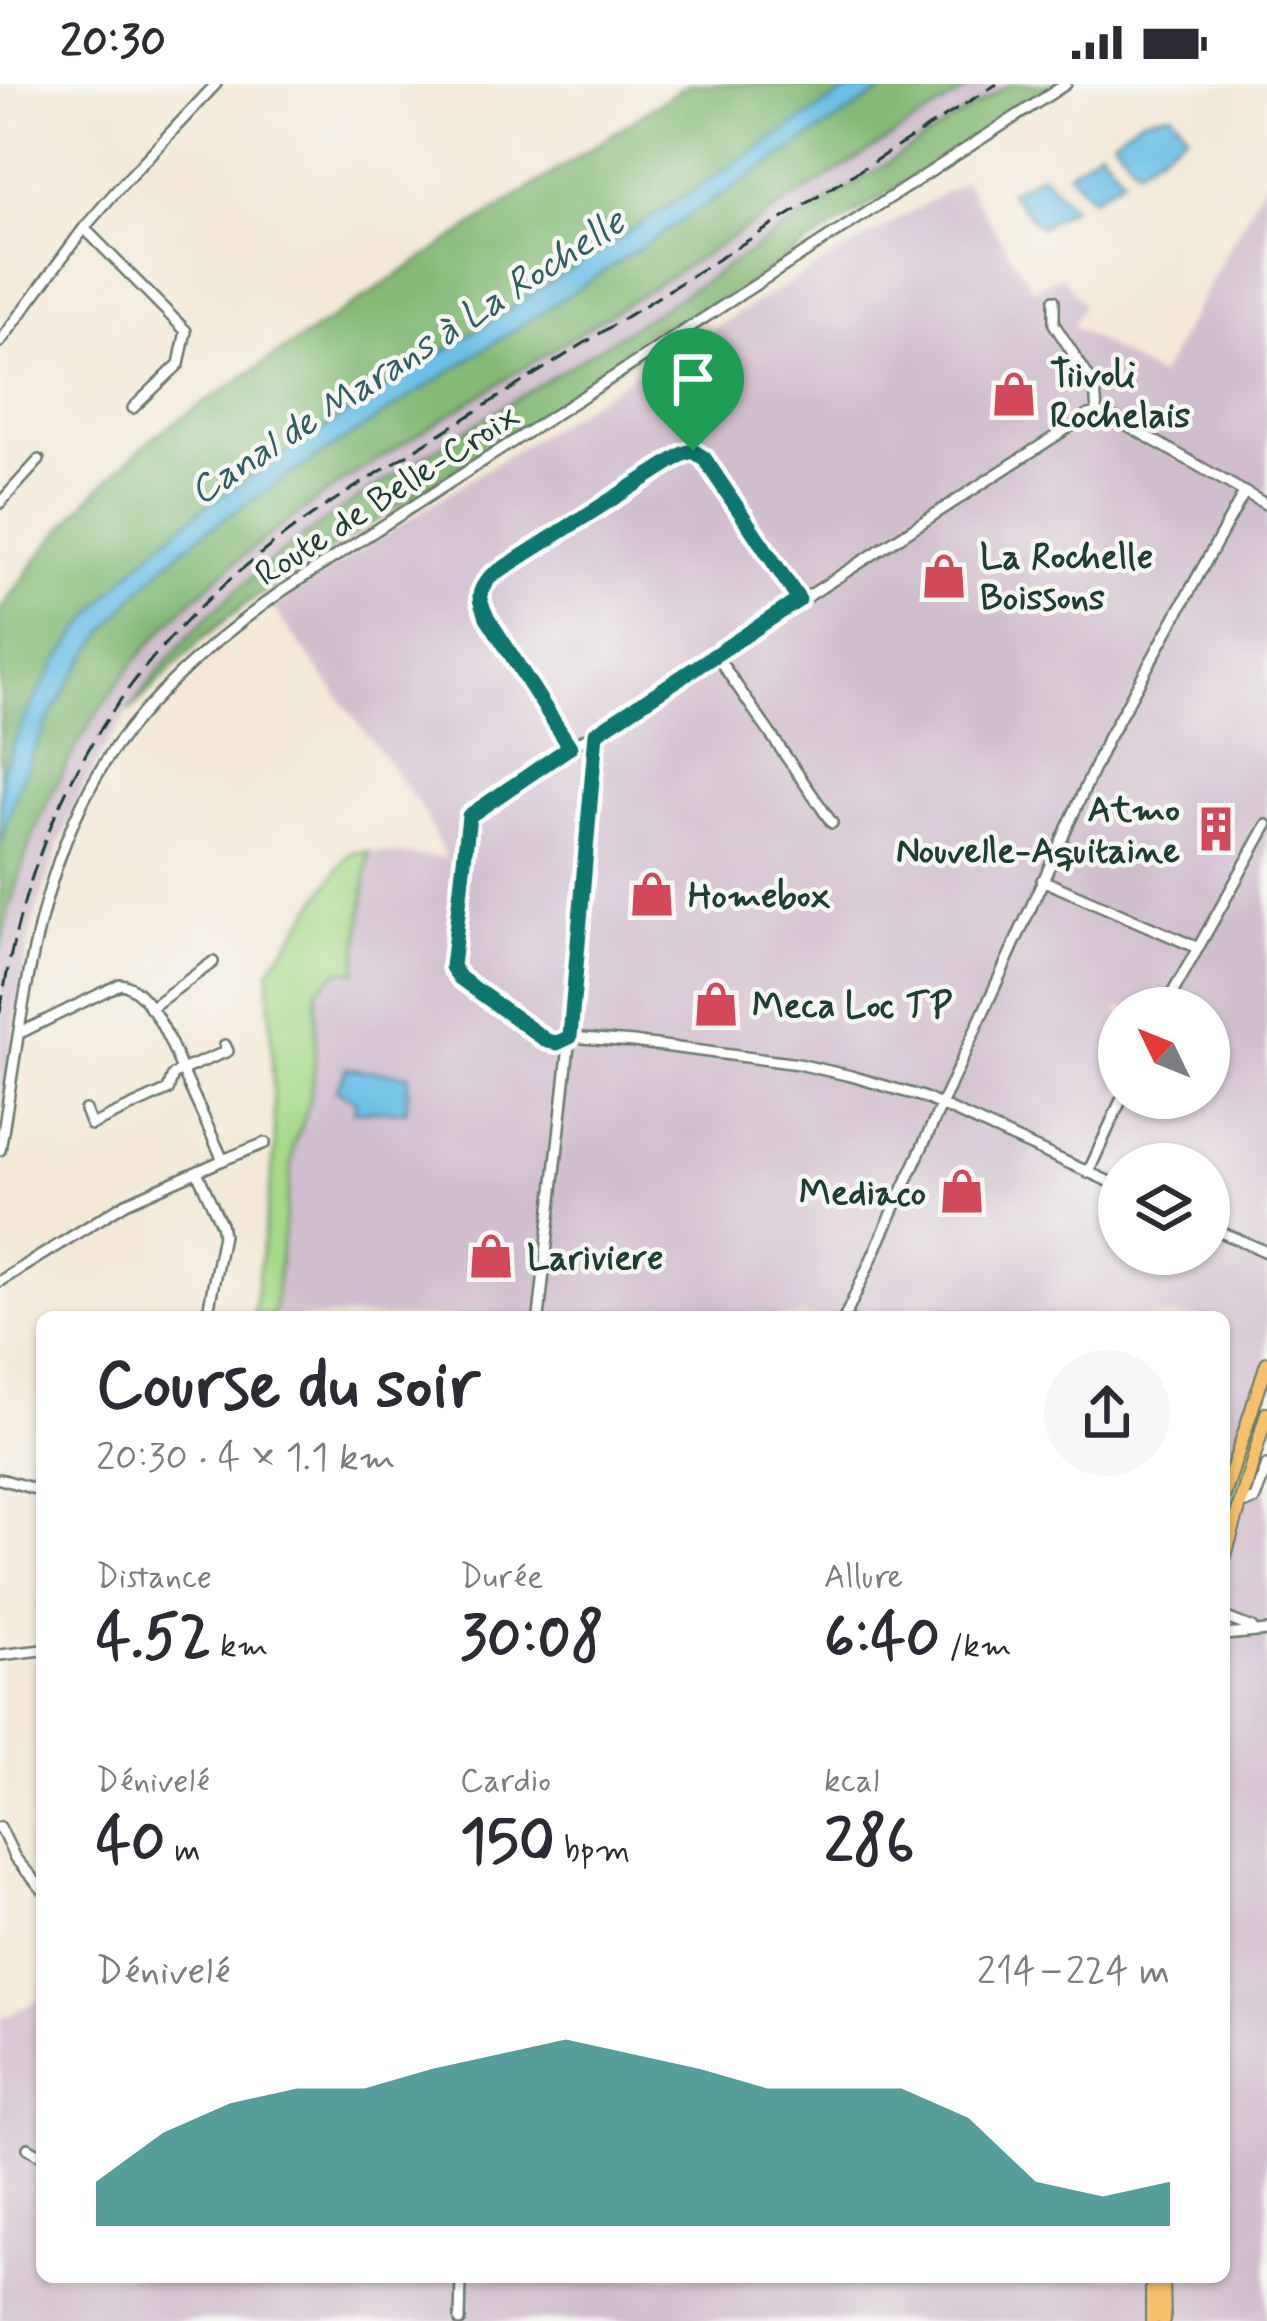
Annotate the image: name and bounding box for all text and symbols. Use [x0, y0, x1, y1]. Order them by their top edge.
text: 20:30 [60, 13, 166, 72]
water label: Canal de Marans à La Rochelle [180, 197, 637, 518]
pin [642, 328, 744, 451]
icon: arrive [660, 346, 726, 412]
place label: Tiivoli Rochelais [1050, 353, 1190, 441]
shop icon: Tiivoli Rochelais [989, 369, 1039, 419]
street label: Route de Belle-Croix [247, 393, 529, 599]
place label: La Rochelle Boissons [980, 535, 1153, 623]
shop icon: La Rochelle Boissons [919, 551, 969, 601]
place label: Atmo Nouvelle-Aquitaine [896, 788, 1180, 876]
building icon: Atmo Nouvelle-Aquitaine [1191, 804, 1241, 854]
shop icon: Homebox [627, 869, 677, 919]
place label: Homebox [688, 874, 831, 921]
shop icon: Meca Loc TP [691, 979, 741, 1029]
place label: Meca Loc TP [752, 984, 952, 1031]
north arrow [1098, 987, 1230, 1119]
map controls [1098, 987, 1230, 1275]
button: layers [1098, 1143, 1230, 1275]
shop icon: Mediaco [937, 1166, 987, 1216]
place label: Mediaco [799, 1171, 926, 1218]
shop icon: Lariviere [466, 1231, 516, 1281]
place label: Lariviere [527, 1236, 663, 1283]
text: Course du soir [96, 1345, 480, 1431]
button: share [1044, 1350, 1170, 1476]
text: 20:30 · 4 × 1.1 km [96, 1433, 396, 1484]
text: Distance [96, 1556, 212, 1600]
text: Durée [460, 1556, 543, 1600]
text: Allure [824, 1556, 903, 1600]
text: 4.52 [96, 1600, 211, 1679]
text: 30:08 [460, 1600, 604, 1679]
text: 6:40 [824, 1600, 940, 1679]
text: km [211, 1625, 268, 1669]
text: /km [940, 1625, 1011, 1669]
text: Dénivelé [96, 1760, 210, 1804]
text: Cardio [460, 1760, 551, 1804]
text: kcal [824, 1760, 879, 1804]
text: 40 [96, 1804, 165, 1883]
text: 150 [460, 1804, 555, 1883]
text: 286 [824, 1804, 915, 1883]
text: m [165, 1829, 200, 1873]
text: bpm [555, 1829, 630, 1873]
text: Dénivelé [96, 1947, 230, 1998]
text: 214–224 m [977, 1947, 1170, 1998]

